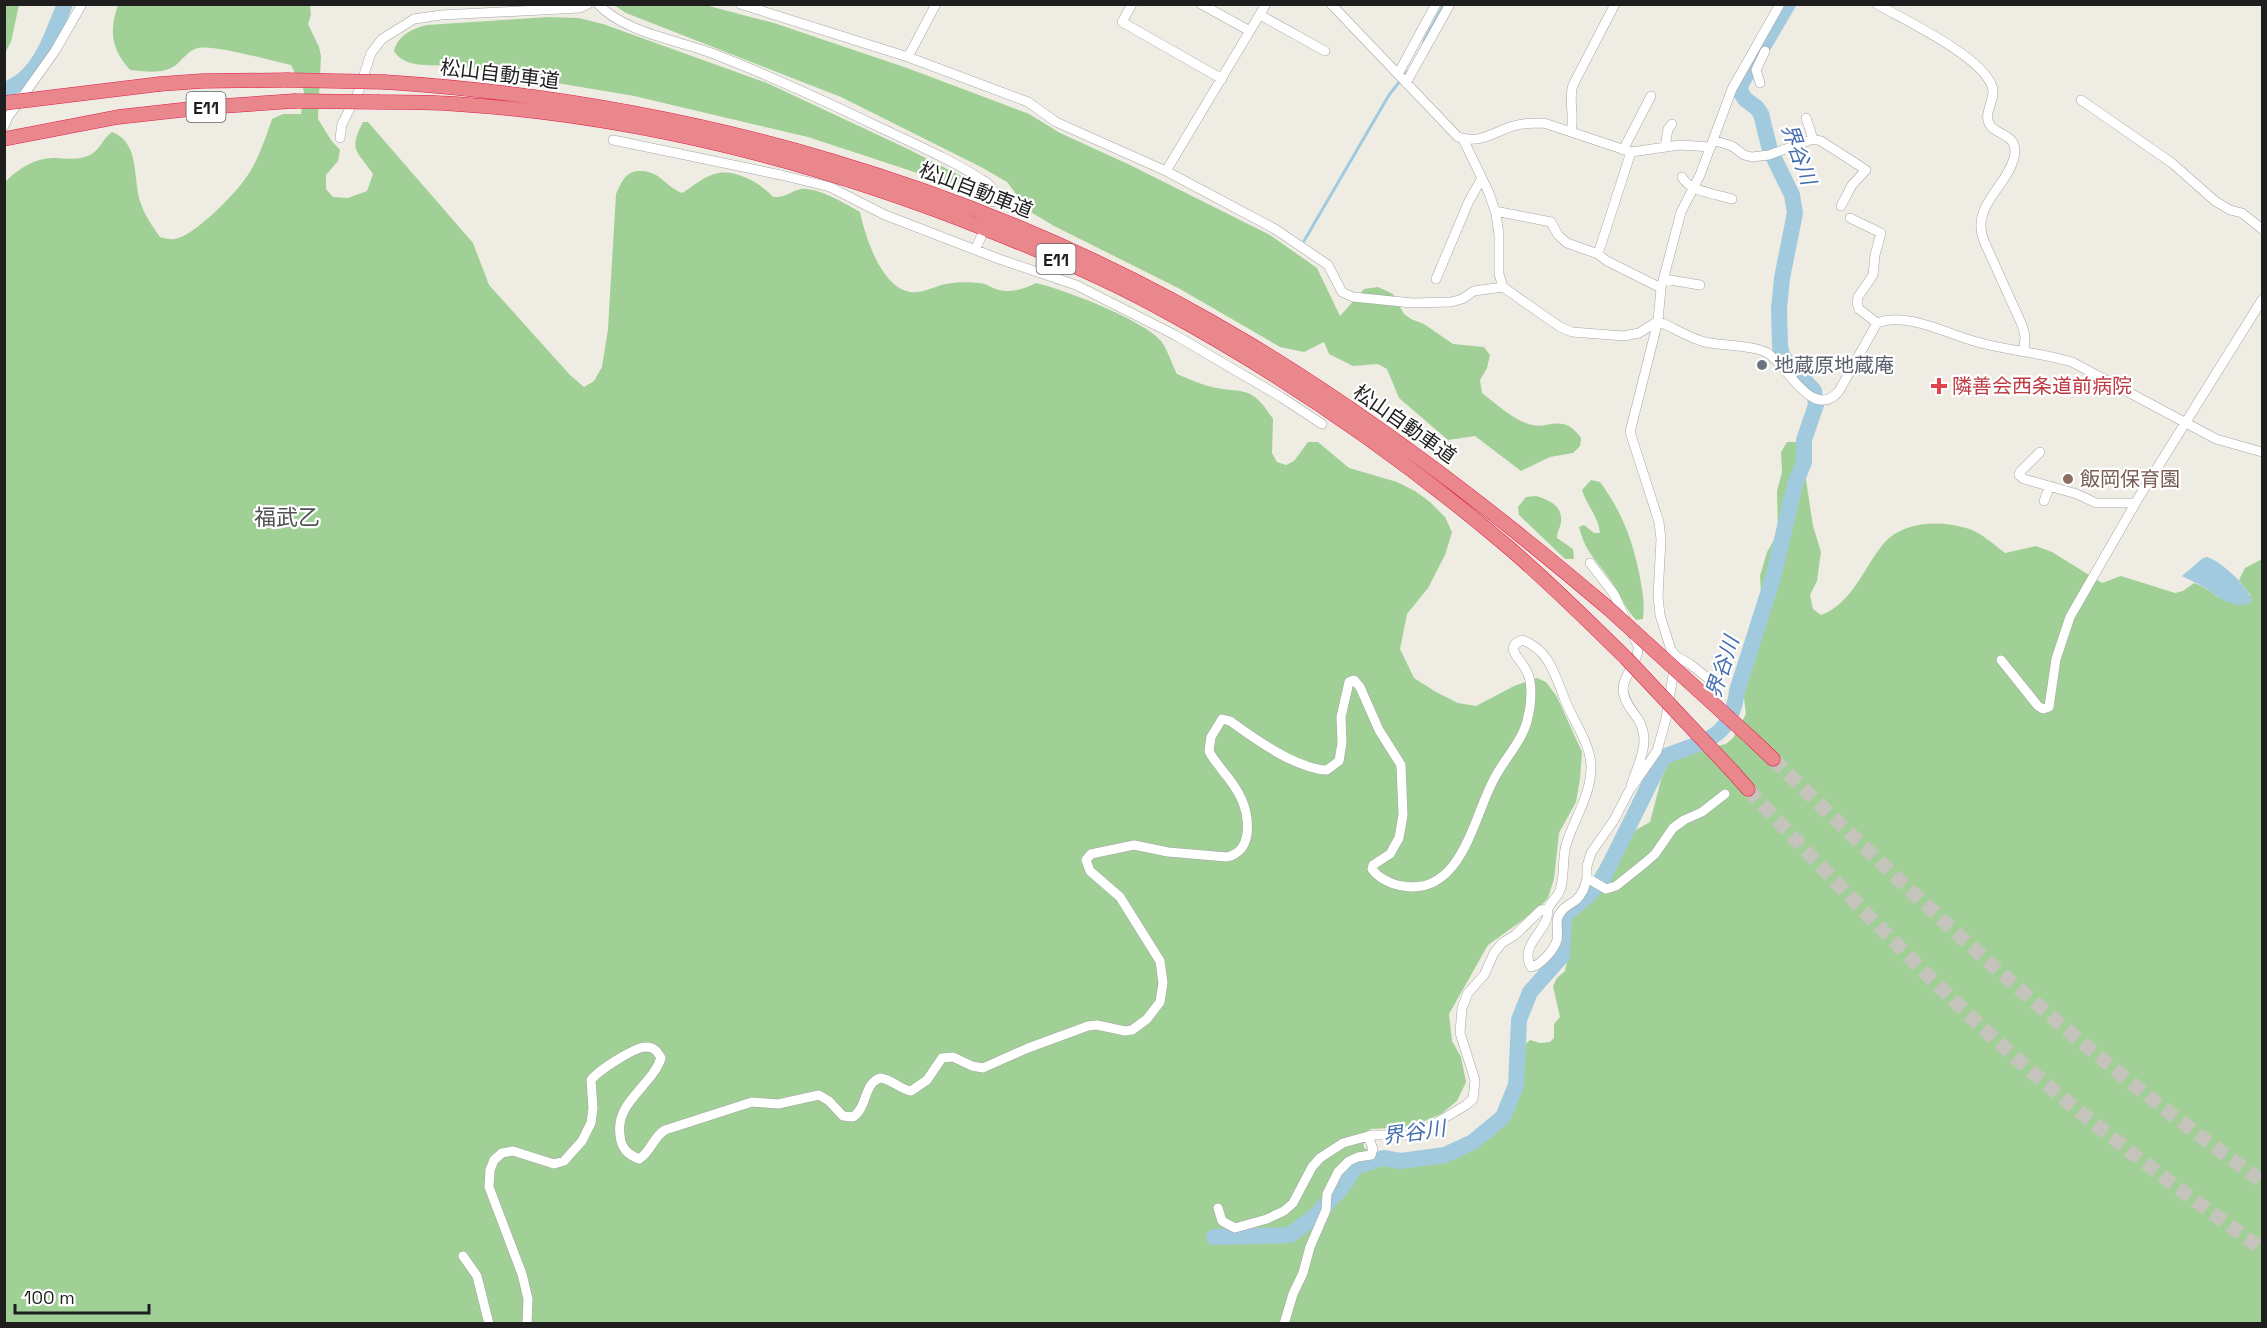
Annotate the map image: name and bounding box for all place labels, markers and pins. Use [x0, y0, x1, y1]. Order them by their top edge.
place label: 地蔵原地蔵庵 [1774, 352, 1894, 378]
marker: 地蔵原地蔵庵 [1755, 358, 1769, 372]
place label: 隣善会西条道前病院 [1952, 373, 2132, 399]
marker: 隣善会西条道前病院 [1930, 377, 1948, 395]
place label: 飯岡保育園 [2080, 466, 2180, 492]
marker: 飯岡保育園 [2061, 472, 2075, 486]

